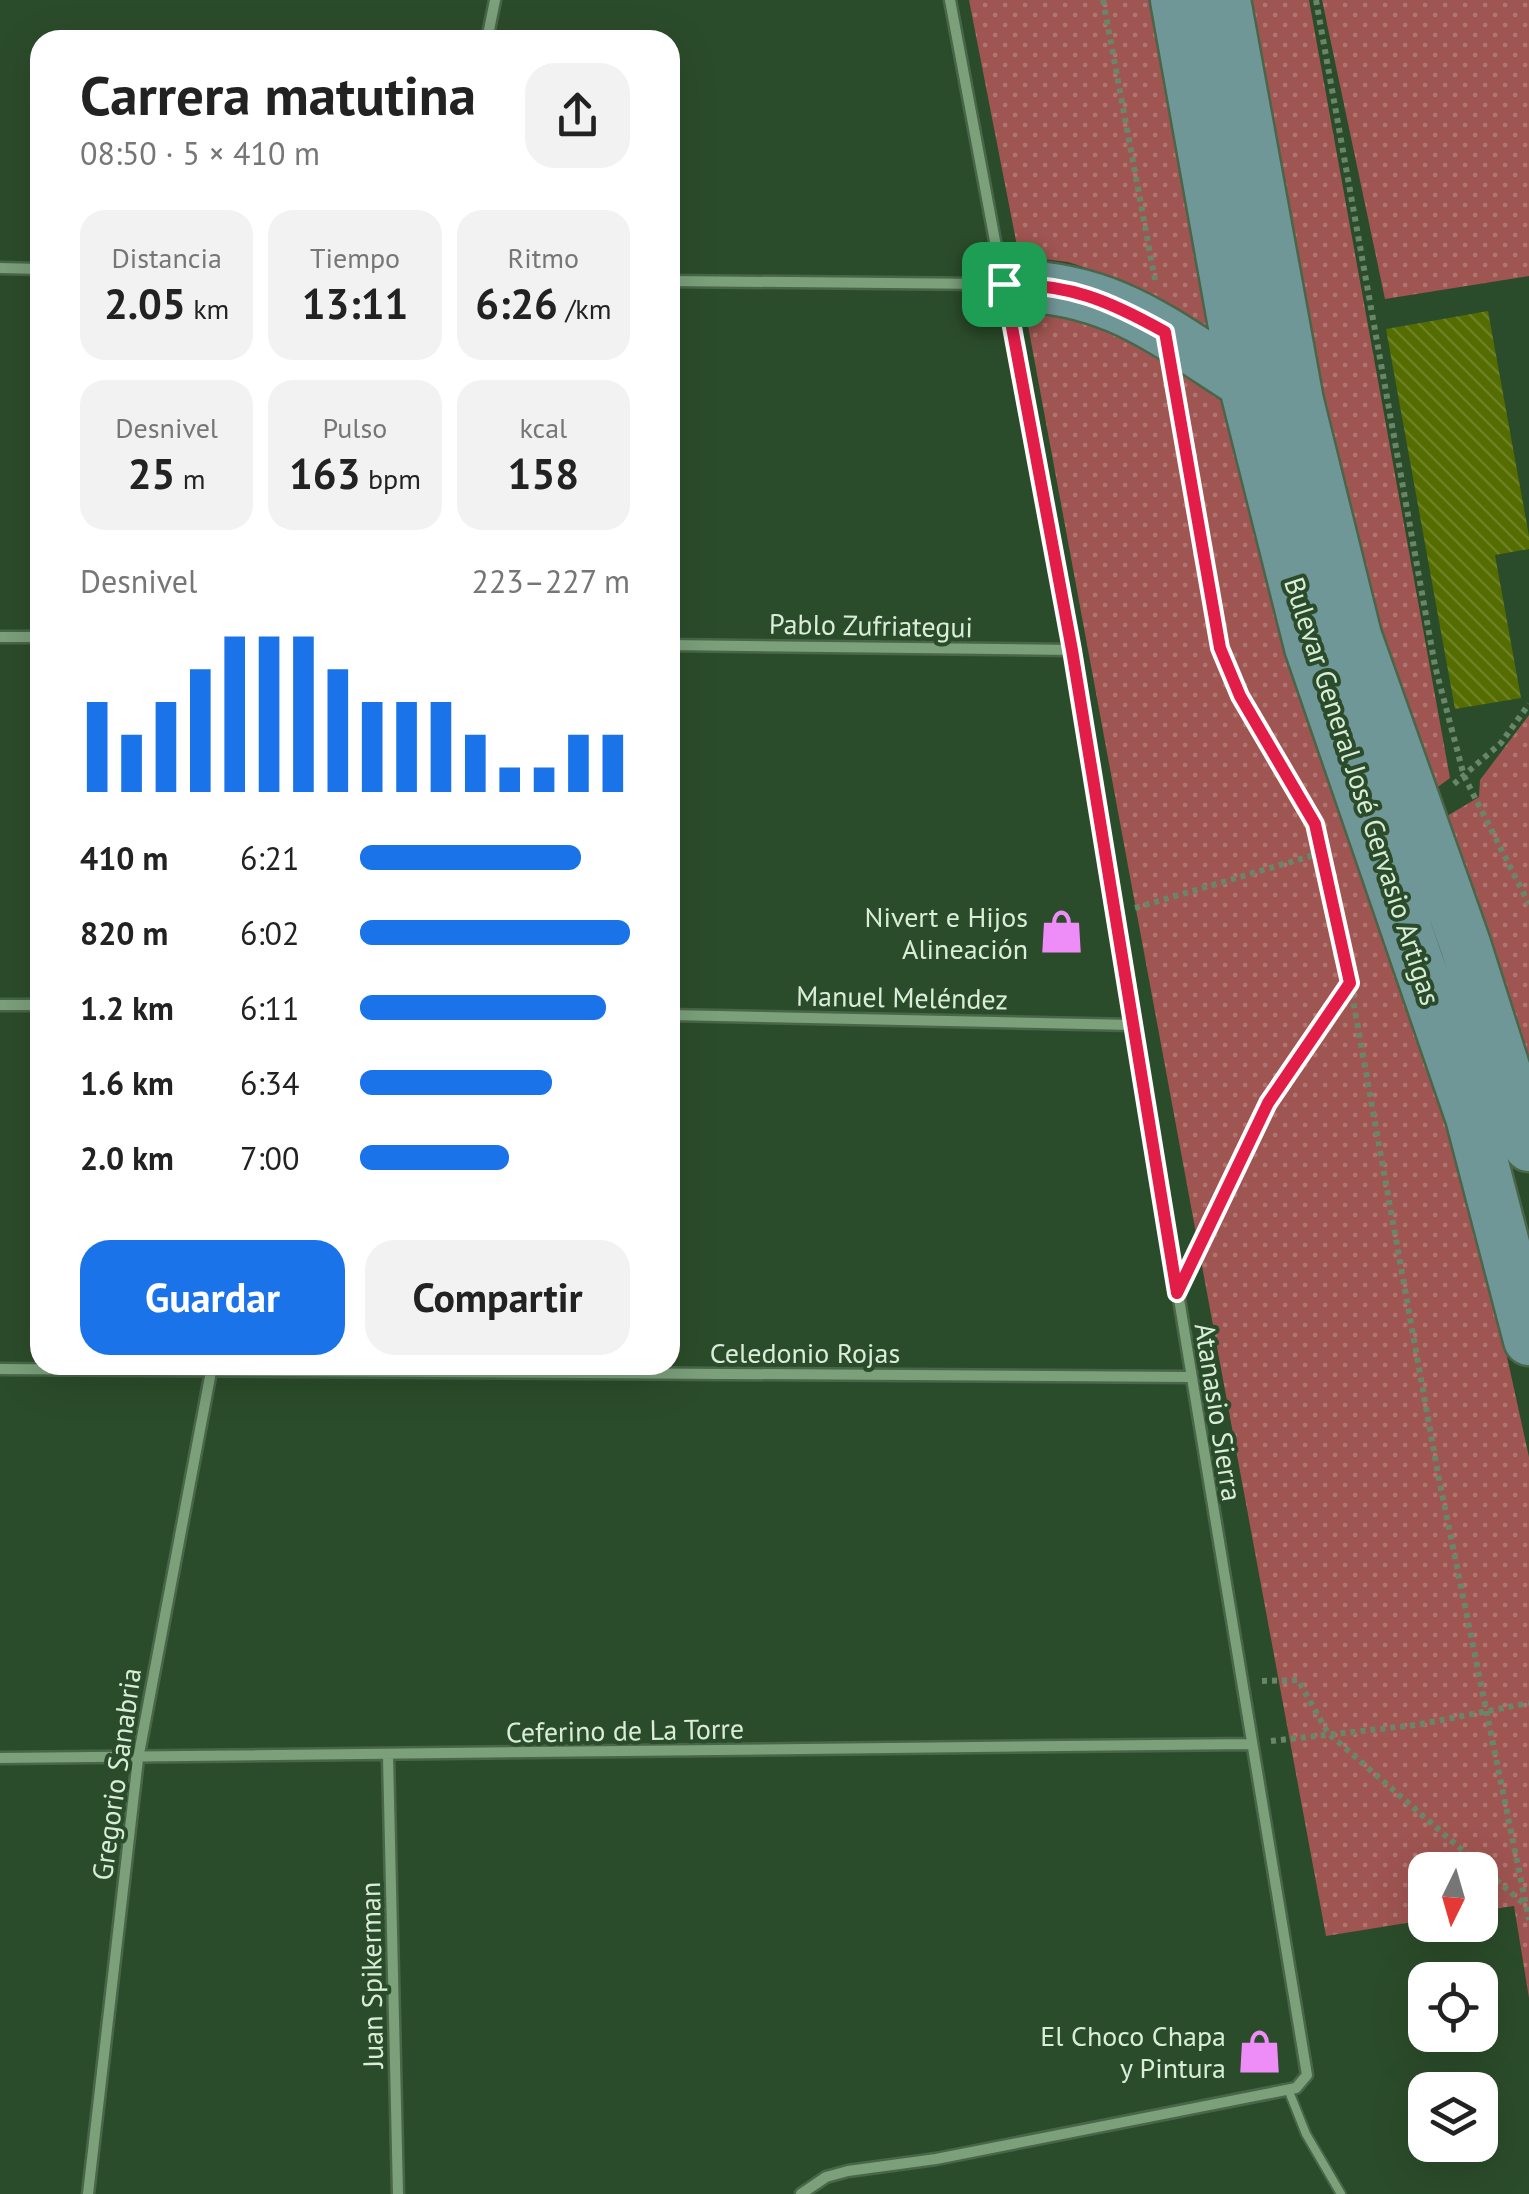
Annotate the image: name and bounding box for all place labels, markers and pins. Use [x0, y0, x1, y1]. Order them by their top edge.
pin [962, 242, 1047, 327]
place label: Nivert e Hijos Alineación [865, 898, 1028, 967]
shop icon: Nivert e Hijos Alineación [1037, 908, 1085, 956]
place label: El Choco Chapa y Pintura [1040, 2017, 1226, 2086]
shop icon: El Choco Chapa y Pintura [1235, 2027, 1283, 2075]

